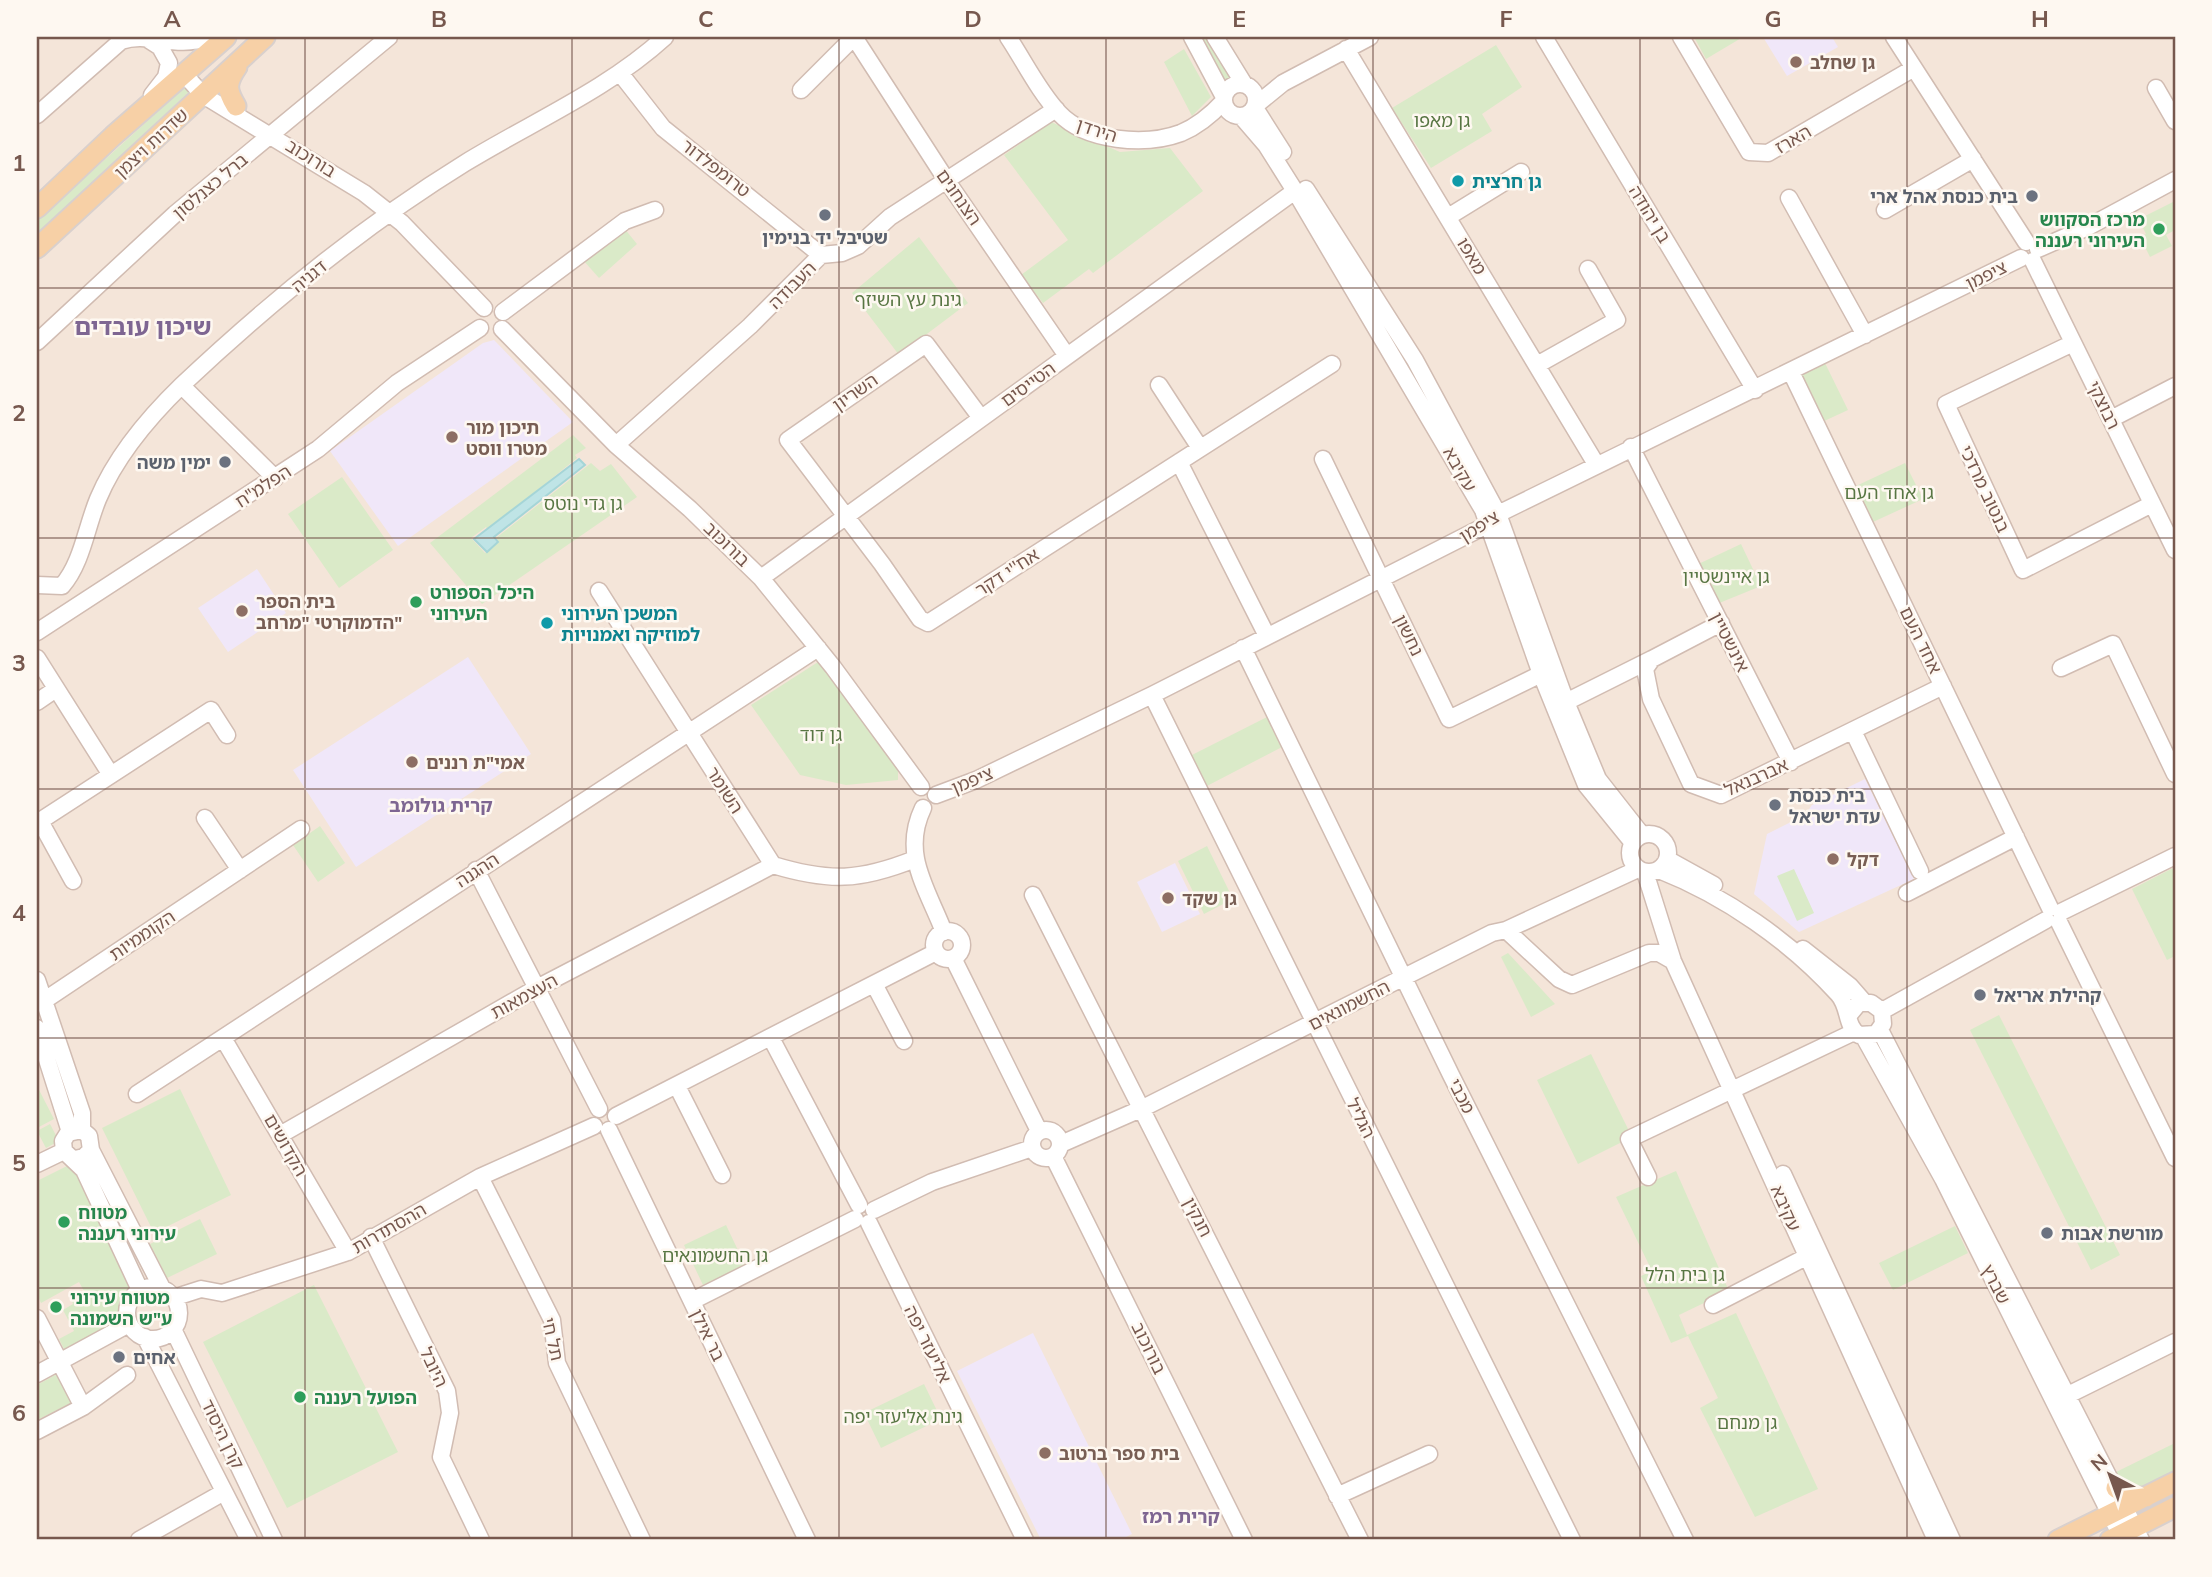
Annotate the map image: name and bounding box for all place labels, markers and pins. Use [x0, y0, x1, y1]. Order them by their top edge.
place label: גן שחלב [1810, 51, 1875, 74]
marker: גן שחלב [1788, 54, 1804, 70]
place label: גן חרצית [1472, 170, 1542, 193]
marker: גן חרצית [1450, 173, 1466, 189]
place label: בית כנסת אהל ארי [1870, 185, 2018, 208]
marker: בית כנסת אהל ארי [2024, 188, 2040, 204]
marker: שטיבל יד בנימין [817, 207, 833, 223]
place label: מרכז הסקווש העירוני רעננה [2035, 208, 2145, 252]
marker: מרכז הסקווש העירוני רעננה [2151, 221, 2167, 237]
place label: שטיבל יד בנימין [762, 226, 888, 249]
place label: תיכון מור מטרו ווסט [466, 416, 547, 460]
marker: תיכון מור מטרו ווסט [444, 429, 460, 445]
place label: ימין משה [137, 451, 211, 474]
marker: ימין משה [217, 454, 233, 470]
place label: היכל הספורט העירוני [430, 581, 534, 625]
place label: בית הספר הדמוקרטי "מרחב" [256, 590, 402, 634]
marker: היכל הספורט העירוני [408, 594, 424, 610]
place label: המשכן העירוני למוזיקה ואמנויות [561, 602, 700, 646]
marker: בית הספר הדמוקרטי "מרחב" [234, 603, 250, 619]
marker: המשכן העירוני למוזיקה ואמנויות [539, 615, 555, 631]
place label: אמי"ת רננים [426, 751, 525, 774]
marker: אמי"ת רננים [404, 754, 420, 770]
place label: בית כנסת עדת ישראל [1789, 784, 1880, 828]
marker: בית כנסת עדת ישראל [1767, 797, 1783, 813]
place label: דקל [1847, 848, 1879, 871]
marker: דקל [1825, 851, 1841, 867]
place label: גן שקד [1182, 887, 1237, 910]
marker: גן שקד [1160, 890, 1176, 906]
place label: קהילת אריאל [1994, 984, 2102, 1007]
marker: קהילת אריאל [1972, 987, 1988, 1003]
place label: מטווח עירוני רעננה [78, 1201, 176, 1245]
marker: מטווח עירוני רעננה [56, 1214, 72, 1230]
place label: מורשת אבות [2061, 1222, 2163, 1245]
marker: מורשת אבות [2039, 1225, 2055, 1241]
place label: מטווח עירוני ע"ש השמונה [70, 1286, 172, 1330]
marker: מטווח עירוני ע"ש השמונה [48, 1299, 64, 1315]
place label: אחים [133, 1346, 176, 1369]
marker: אחים [111, 1349, 127, 1365]
place label: הפועל רעננה [314, 1386, 417, 1409]
marker: הפועל רעננה [292, 1389, 308, 1405]
place label: בית ספר ברטוב [1059, 1442, 1180, 1465]
marker: בית ספר ברטוב [1037, 1445, 1053, 1461]

